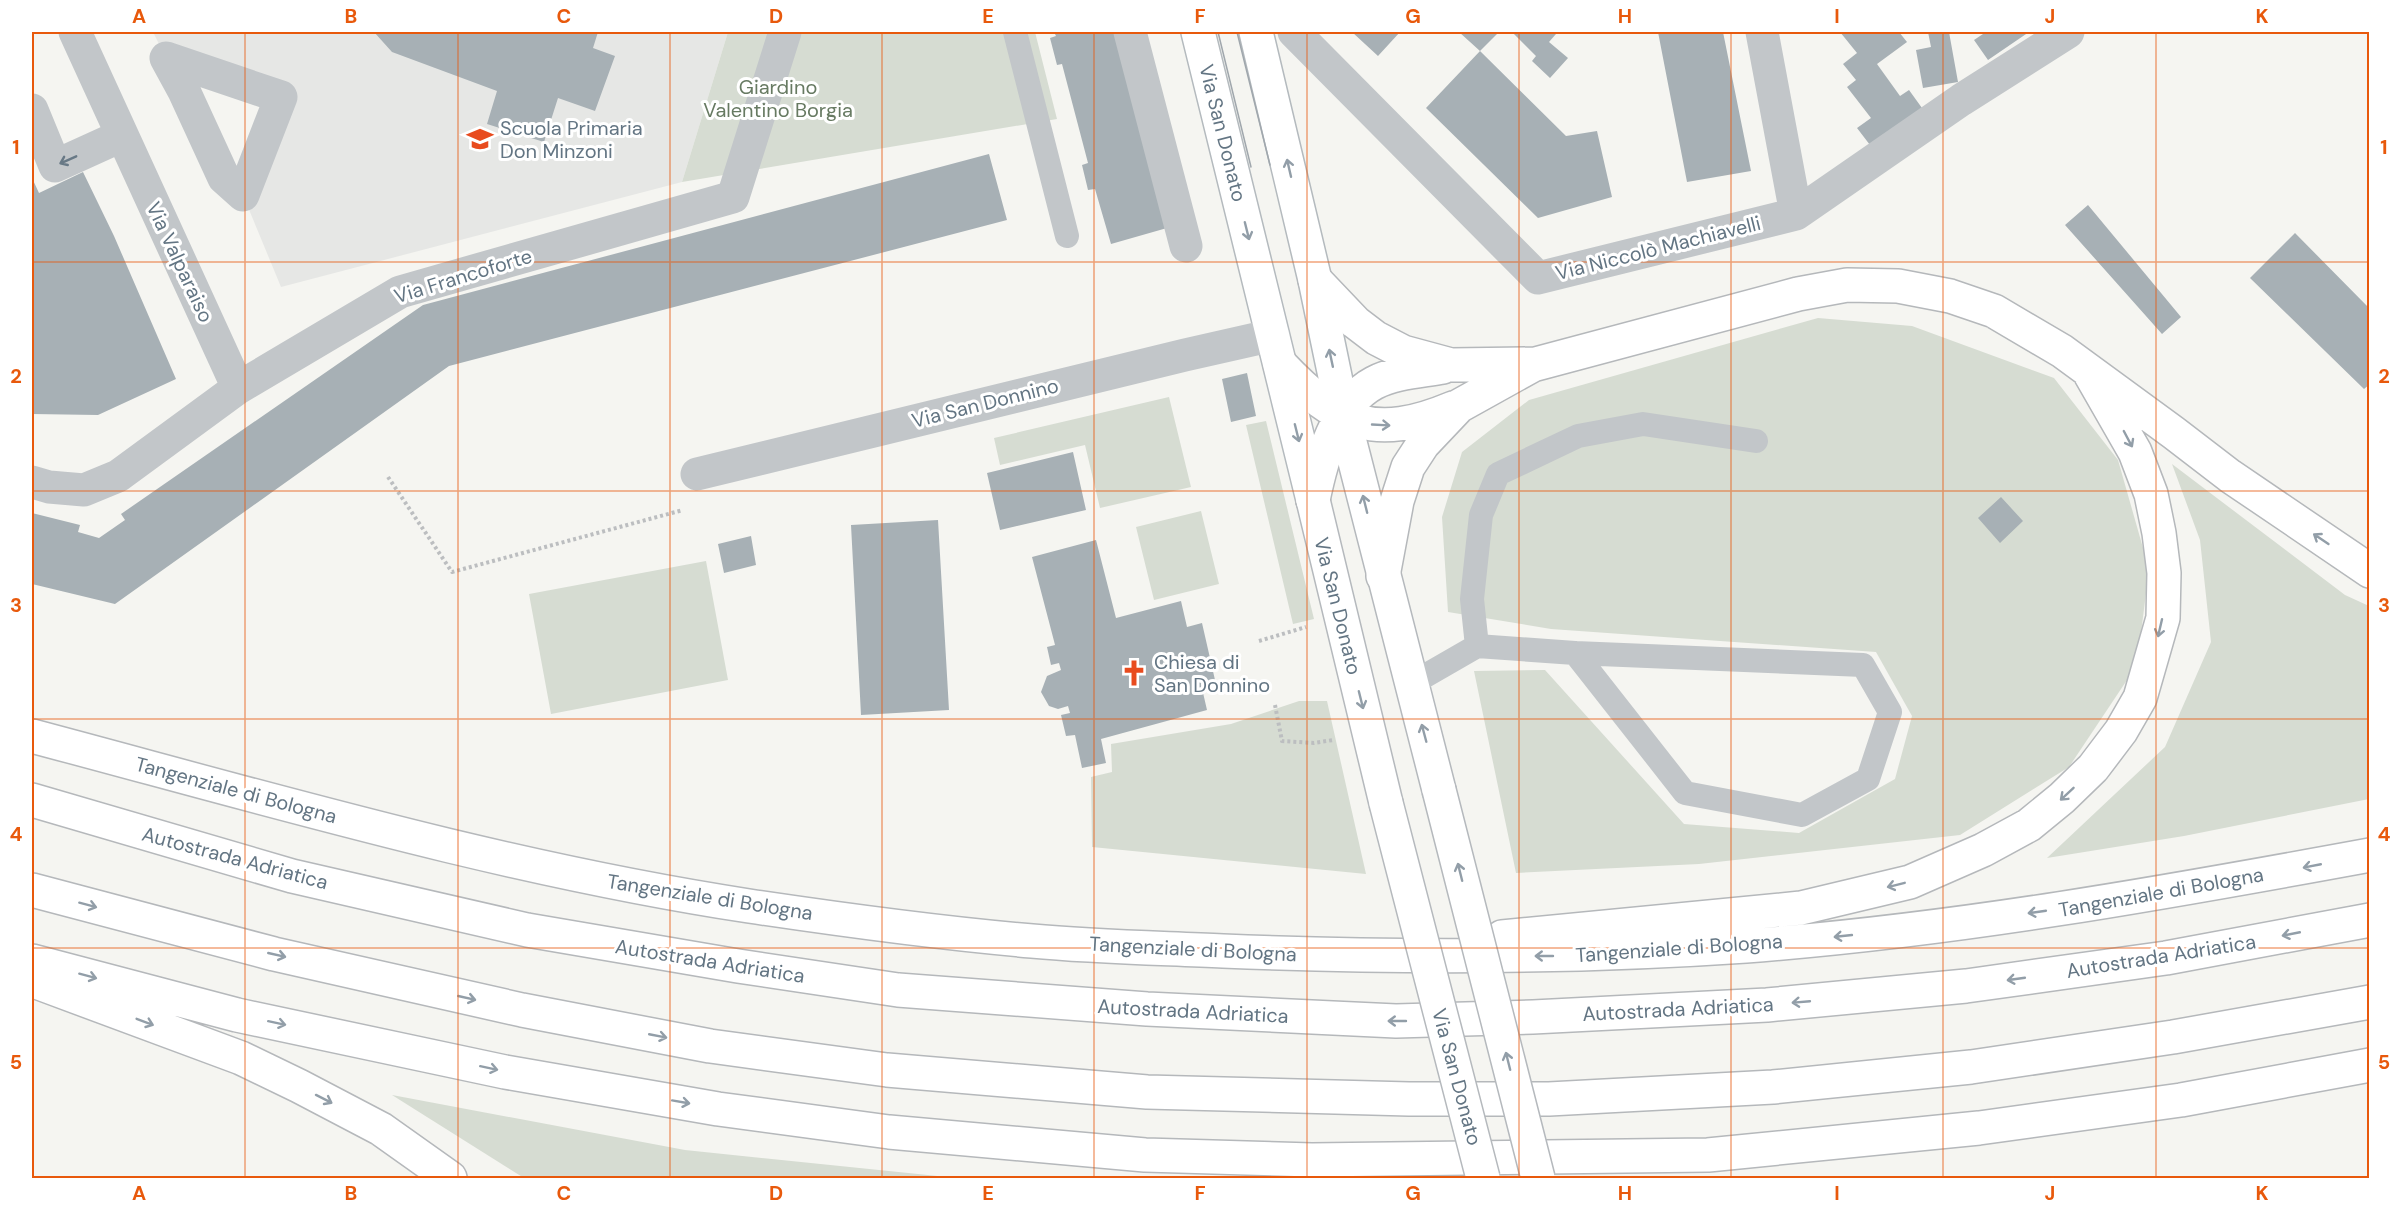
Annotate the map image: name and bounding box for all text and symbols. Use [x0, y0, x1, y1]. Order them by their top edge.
text: A [132, 3, 146, 29]
text: B [345, 3, 357, 29]
text: C [557, 3, 571, 29]
text: D [769, 3, 783, 29]
text: E [982, 3, 994, 29]
text: F [1194, 3, 1206, 29]
text: G [1405, 3, 1421, 29]
text: H [1618, 3, 1632, 29]
text: I [1834, 3, 1840, 29]
text: J [2045, 3, 2055, 29]
text: K [2255, 3, 2269, 29]
street label: Via San Donato [1193, 62, 1253, 204]
park label: Giardino Valentino Borgia [703, 74, 853, 123]
place label: Scuola Primaria Don Minzoni [500, 115, 643, 164]
school or university icon: Scuola Primaria Don Minzoni [465, 124, 495, 154]
text: 1 [12, 134, 20, 160]
text: 1 [2380, 134, 2388, 160]
one-way arrow [59, 155, 78, 166]
one-way arrow [1283, 159, 1294, 178]
street label: Via Valparaiso [141, 197, 219, 327]
street label: Via Niccolò Machiavelli [1553, 210, 1763, 286]
one-way arrow [1242, 221, 1254, 240]
street label: Via Francoforte [391, 243, 535, 309]
one-way arrow [1325, 349, 1336, 368]
text: 2 [10, 363, 22, 389]
text: 2 [2378, 363, 2390, 389]
street label: Via San Donnino [909, 372, 1061, 434]
one-way arrow [1371, 419, 1391, 431]
one-way arrow [1291, 423, 1303, 442]
one-way arrow [2123, 429, 2134, 447]
one-way arrow [1359, 495, 1370, 514]
one-way arrow [2313, 533, 2330, 545]
street label: Via San Donato [1308, 535, 1368, 677]
text: 3 [10, 592, 22, 618]
text: 3 [2378, 592, 2390, 618]
one-way arrow [2154, 618, 2166, 637]
place label: Chiesa di San Donnino [1154, 649, 1270, 698]
church icon: Chiesa di San Donnino [1119, 658, 1149, 688]
one-way arrow [1356, 690, 1367, 709]
one-way arrow [1418, 724, 1429, 743]
street label: Tangenziale di Bologna [132, 751, 340, 829]
one-way arrow [2059, 787, 2074, 801]
text: 4 [10, 821, 23, 847]
street label: Autostrada Adriatica [139, 821, 331, 895]
text: 4 [2378, 821, 2391, 847]
one-way arrow [2303, 860, 2322, 871]
street label: Tangenziale di Bologna [2056, 861, 2266, 923]
one-way arrow [1453, 863, 1465, 882]
street label: Tangenziale di Bologna [605, 868, 815, 926]
one-way arrow [1887, 880, 1906, 892]
one-way arrow [78, 900, 97, 911]
one-way arrow [2028, 907, 2047, 918]
street label: Tangenziale di Bologna [1575, 928, 1783, 968]
street label: Autostrada Adriatica [2064, 928, 2258, 984]
one-way arrow [2282, 929, 2302, 940]
street label: Tangenziale di Bologna [1089, 931, 1297, 967]
one-way arrow [1834, 931, 1854, 942]
street label: Autostrada Adriatica [613, 933, 807, 989]
one-way arrow [267, 949, 286, 961]
one-way arrow [1535, 950, 1555, 962]
one-way arrow [78, 971, 97, 982]
one-way arrow [2007, 974, 2026, 985]
street label: Autostrada Adriatica [1582, 991, 1774, 1027]
one-way arrow [456, 993, 476, 1004]
street label: Autostrada Adriatica [1097, 993, 1289, 1029]
one-way arrow [1792, 997, 1812, 1008]
street label: Via San Donato [1426, 1006, 1488, 1148]
one-way arrow [1387, 1015, 1407, 1027]
one-way arrow [136, 1018, 154, 1029]
one-way arrow [268, 1018, 287, 1030]
one-way arrow [648, 1031, 667, 1042]
text: 5 [10, 1049, 22, 1075]
text: 5 [2378, 1049, 2390, 1075]
one-way arrow [1501, 1052, 1513, 1071]
one-way arrow [478, 1063, 498, 1074]
one-way arrow [315, 1094, 333, 1105]
one-way arrow [670, 1097, 690, 1108]
text: A [132, 1180, 146, 1206]
text: B [345, 1180, 357, 1206]
text: C [557, 1180, 571, 1206]
text: D [769, 1180, 783, 1206]
text: E [982, 1180, 994, 1206]
text: F [1194, 1180, 1206, 1206]
text: G [1405, 1180, 1421, 1206]
text: H [1618, 1180, 1632, 1206]
text: I [1834, 1180, 1840, 1206]
text: J [2045, 1180, 2055, 1206]
text: K [2255, 1180, 2269, 1206]

